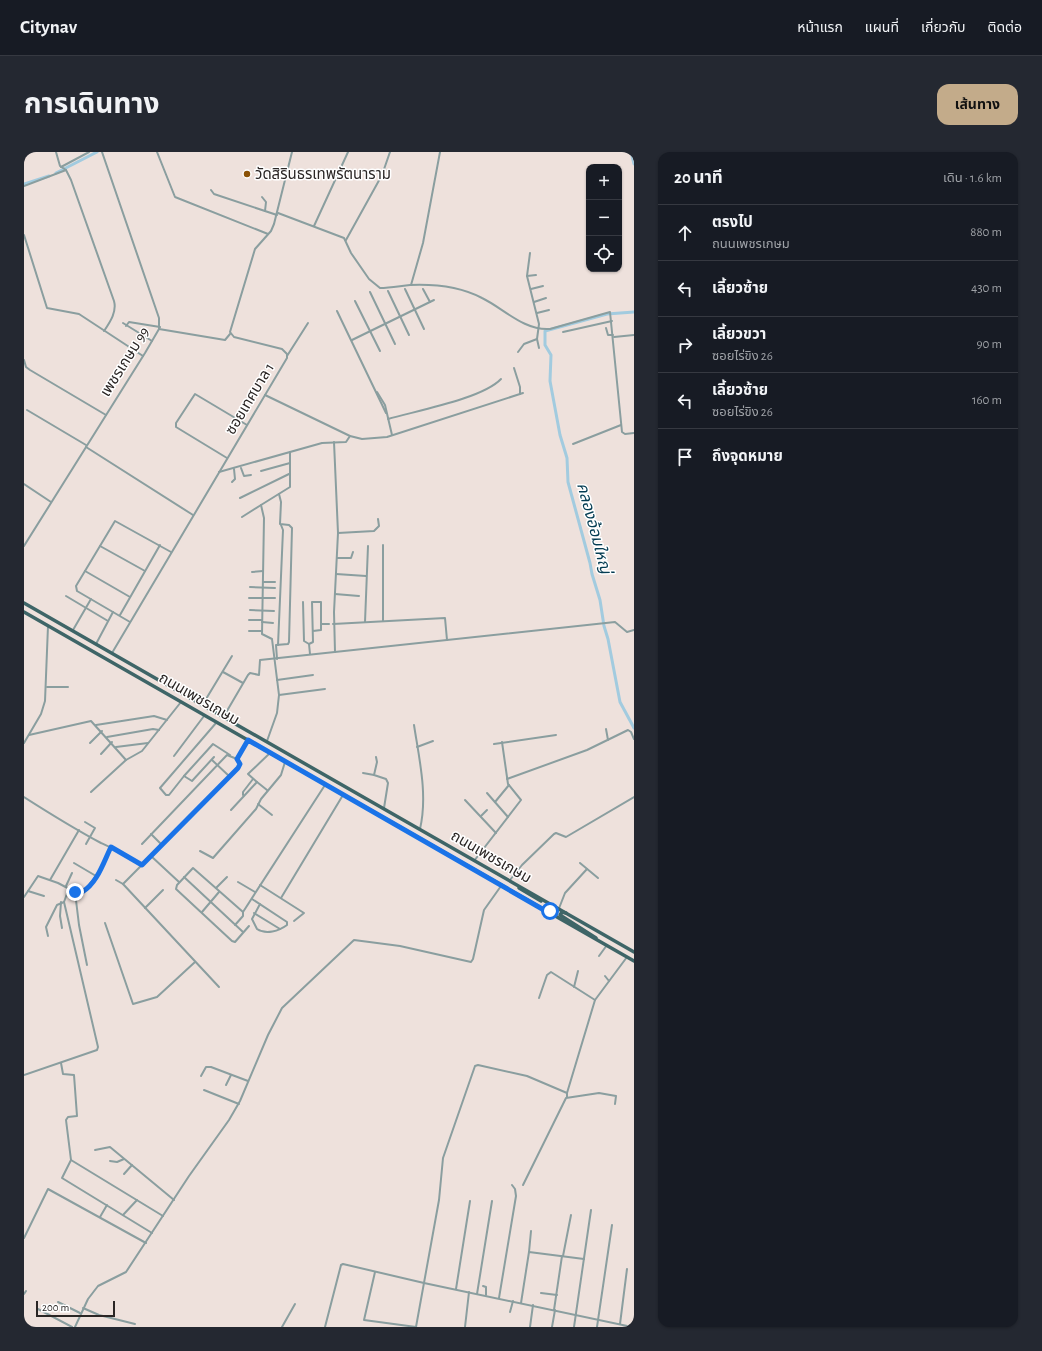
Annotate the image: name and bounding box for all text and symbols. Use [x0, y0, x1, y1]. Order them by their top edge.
text: Citynav [20, 18, 77, 37]
text: หน้าแรก [797, 21, 843, 35]
text: แผนที่ [865, 21, 899, 35]
text: เกี่ยวกับ [921, 21, 966, 35]
text: ติดต่อ [988, 21, 1022, 35]
button: เส้นทาง [937, 84, 1018, 125]
text: การเดินทาง [24, 91, 159, 119]
map controls [586, 164, 622, 272]
button: + [586, 164, 622, 200]
place label: วัดสิรินธรเทพรัตนาราม [255, 166, 391, 182]
marker: วัดสิรินธรเทพรัตนาราม [242, 169, 252, 179]
text: 20 นาที [674, 169, 723, 186]
text: เดิน · 1.6 km [943, 172, 1002, 185]
button: − [586, 200, 622, 236]
text: ตรงไป [712, 215, 753, 230]
icon: ahead [674, 222, 696, 244]
text: 880 m [970, 226, 1002, 239]
button: locate [586, 236, 622, 272]
text: ถนนเพชรเกษม [712, 238, 790, 251]
icon: left [674, 278, 696, 300]
text: เลี้ยวซ้าย [712, 281, 768, 296]
text: 430 m [971, 282, 1002, 295]
street label: เพชรเกษม 99 [98, 325, 152, 399]
text: เลี้ยวขวา [712, 327, 766, 342]
icon: right [674, 334, 696, 356]
text: 90 m [976, 338, 1002, 351]
text: ซอยไร่ขิง 26 [712, 350, 773, 363]
street label: ซอยเทศบาล 1 [223, 361, 277, 437]
text: เลี้ยวซ้าย [712, 383, 768, 398]
icon: left [674, 390, 696, 412]
text: 160 m [972, 394, 1002, 407]
text: ซอยไร่ขิง 26 [712, 406, 773, 419]
icon: arrive [674, 446, 696, 468]
text: ถึงจุดหมาย [712, 449, 783, 464]
water label: คลองอ้อมใหญ่ [574, 481, 615, 577]
street label: ถนนเพชรเกษม [156, 670, 242, 728]
street label: ถนนเพชรเกษม [448, 828, 534, 886]
route end [66, 883, 84, 901]
route start [541, 902, 559, 920]
scale bar [36, 1299, 115, 1318]
text: 200 m [42, 1302, 69, 1313]

